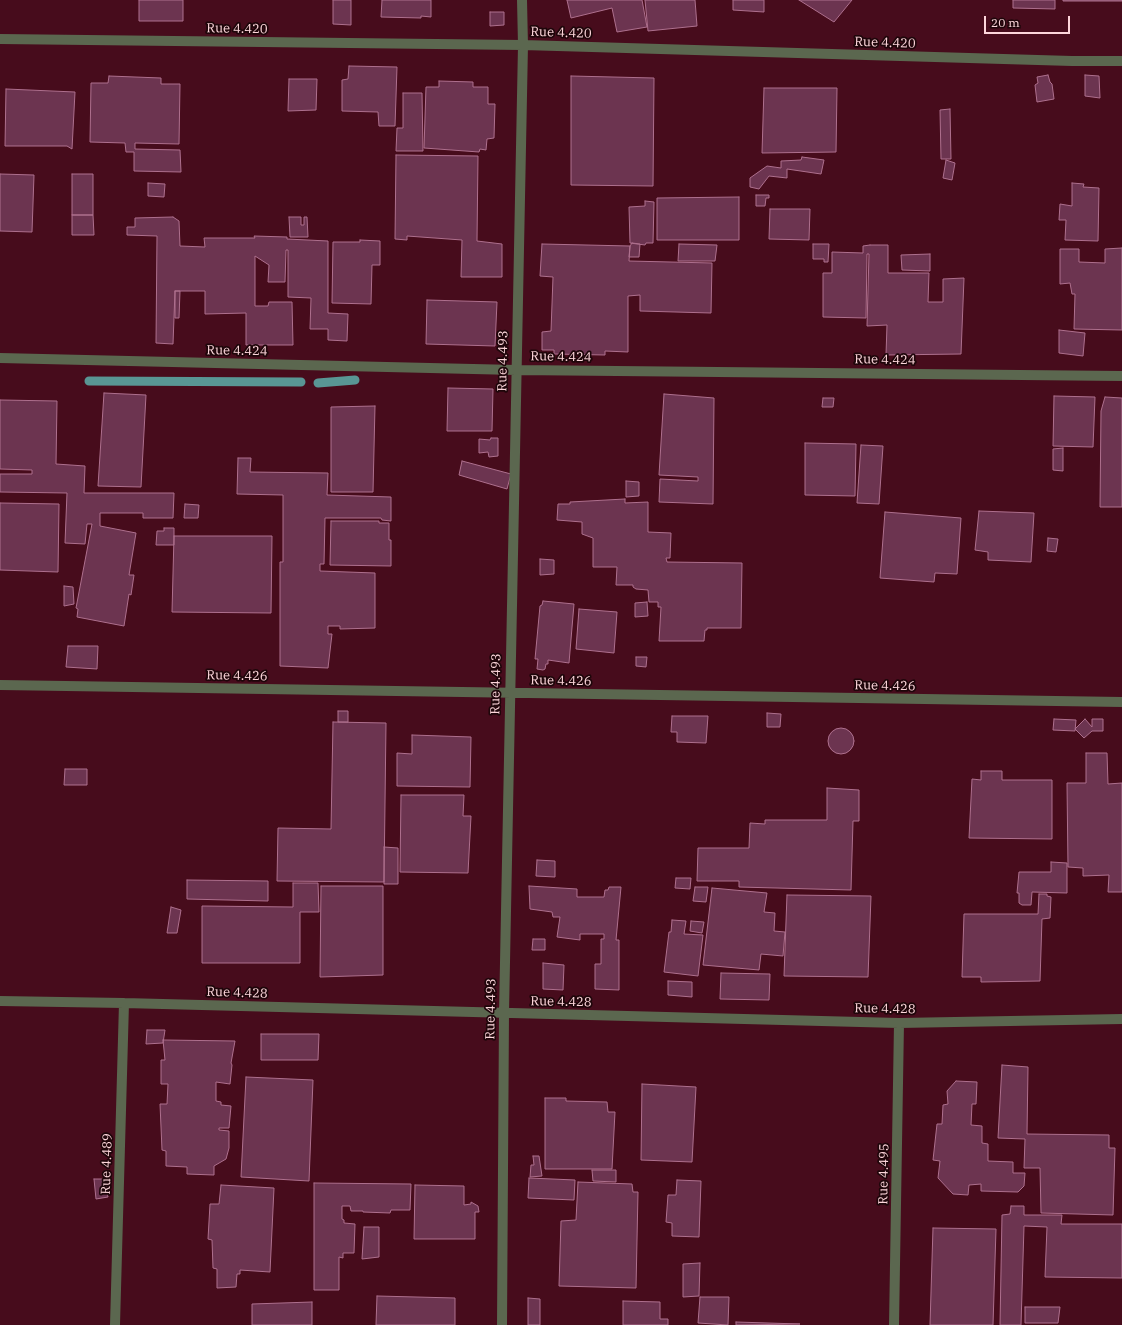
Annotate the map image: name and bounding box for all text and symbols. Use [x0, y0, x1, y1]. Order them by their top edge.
scale bar [986, 8, 1072, 34]
text: 20 m [991, 15, 1020, 30]
street label: Rue 4.420 [206, 21, 268, 37]
street label: Rue 4.420 [530, 24, 592, 42]
street label: Rue 4.420 [854, 34, 916, 52]
street label: Rue 4.493 [495, 330, 511, 392]
street label: Rue 4.424 [206, 343, 268, 359]
street label: Rue 4.424 [530, 349, 592, 365]
street label: Rue 4.424 [854, 352, 916, 368]
street label: Rue 4.493 [488, 653, 504, 715]
street label: Rue 4.426 [206, 668, 268, 684]
street label: Rue 4.426 [530, 673, 592, 689]
street label: Rue 4.426 [854, 678, 916, 694]
street label: Rue 4.493 [483, 978, 499, 1040]
street label: Rue 4.428 [206, 984, 268, 1002]
street label: Rue 4.428 [530, 994, 592, 1010]
street label: Rue 4.428 [854, 1001, 916, 1017]
street label: Rue 4.489 [98, 1133, 116, 1195]
street label: Rue 4.495 [876, 1143, 892, 1205]

